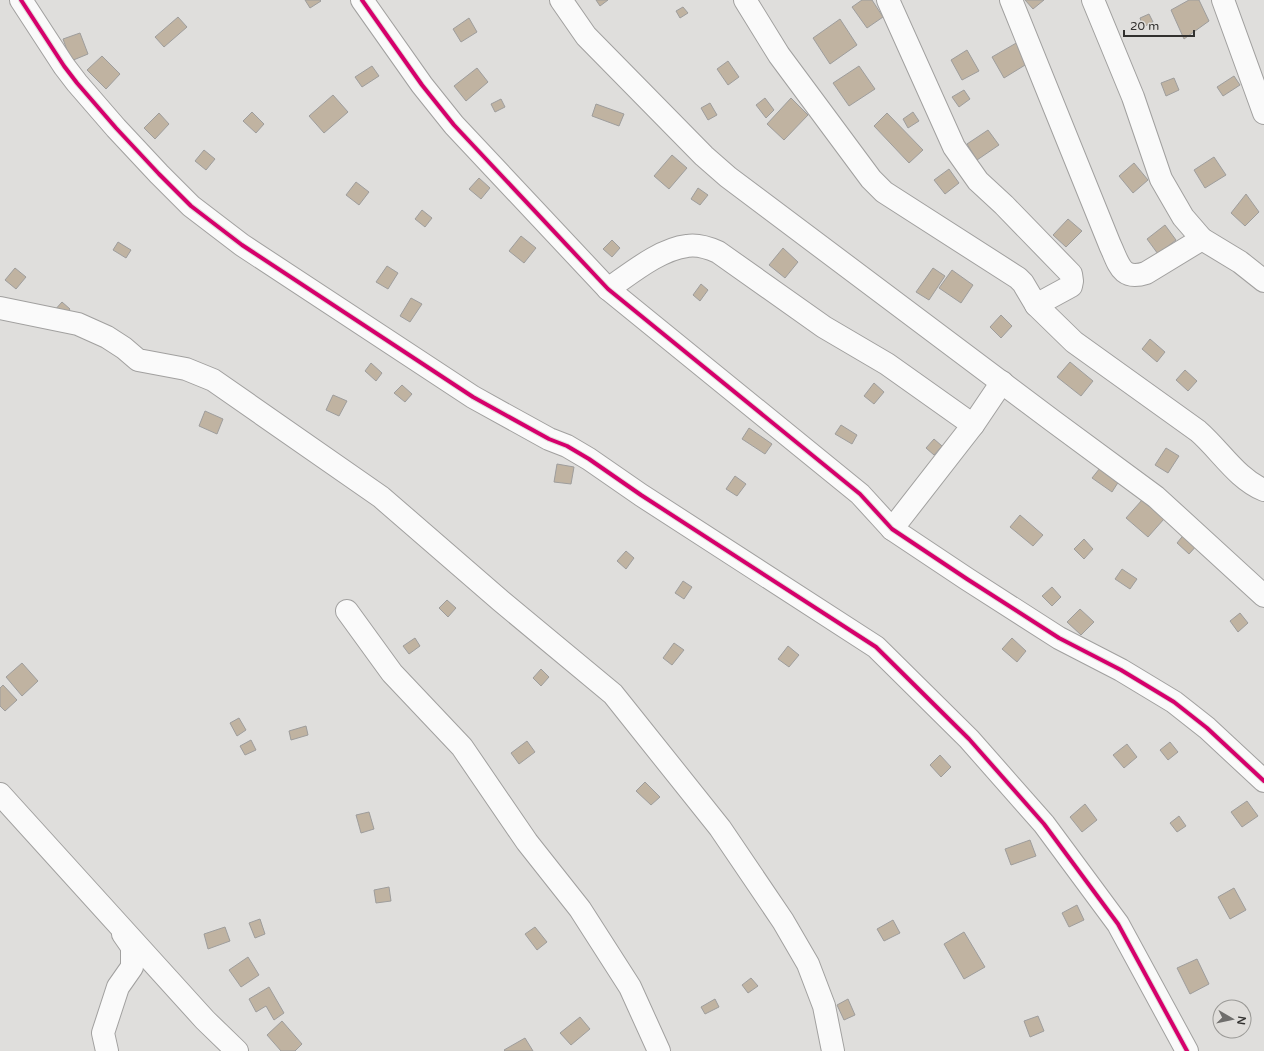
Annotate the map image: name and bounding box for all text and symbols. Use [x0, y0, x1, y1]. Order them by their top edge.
scale bar [1124, 12, 1194, 38]
text: 20 m [1130, 19, 1159, 33]
north arrow [1212, 999, 1252, 1039]
text: N [1234, 1015, 1248, 1026]

